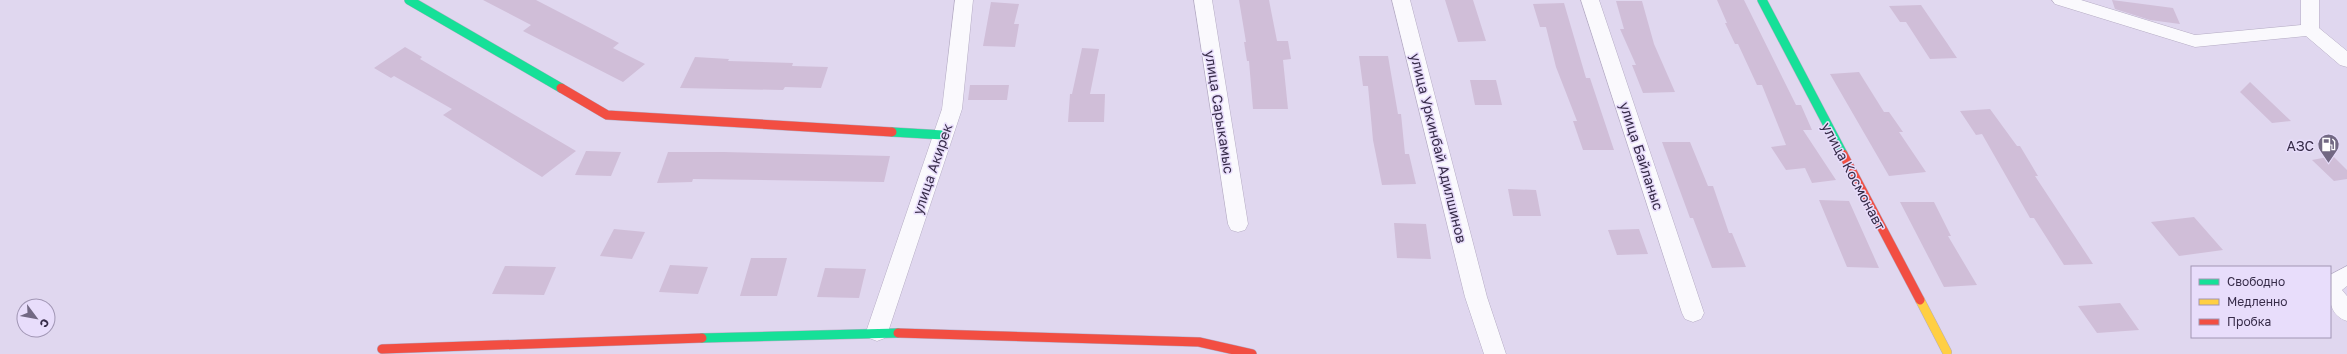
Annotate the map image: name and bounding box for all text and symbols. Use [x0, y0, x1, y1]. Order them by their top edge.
street label: улица Сарыкамыс [1202, 49, 1238, 175]
street label: улица Уркинбай Адилшинов [1407, 51, 1471, 245]
street label: улица Байланыс [1616, 100, 1668, 213]
street label: улица Космонавт [1818, 119, 1890, 233]
street label: улица Акирек [908, 121, 956, 217]
fuel station icon: АЗС [2316, 132, 2342, 165]
place label: АЗС [2287, 137, 2314, 154]
legend [2191, 266, 2331, 338]
text: Свободно [2227, 274, 2285, 289]
text: Медленно [2227, 294, 2287, 309]
north arrow [16, 298, 56, 338]
text: Пробка [2227, 314, 2271, 329]
text: С [37, 317, 52, 330]

